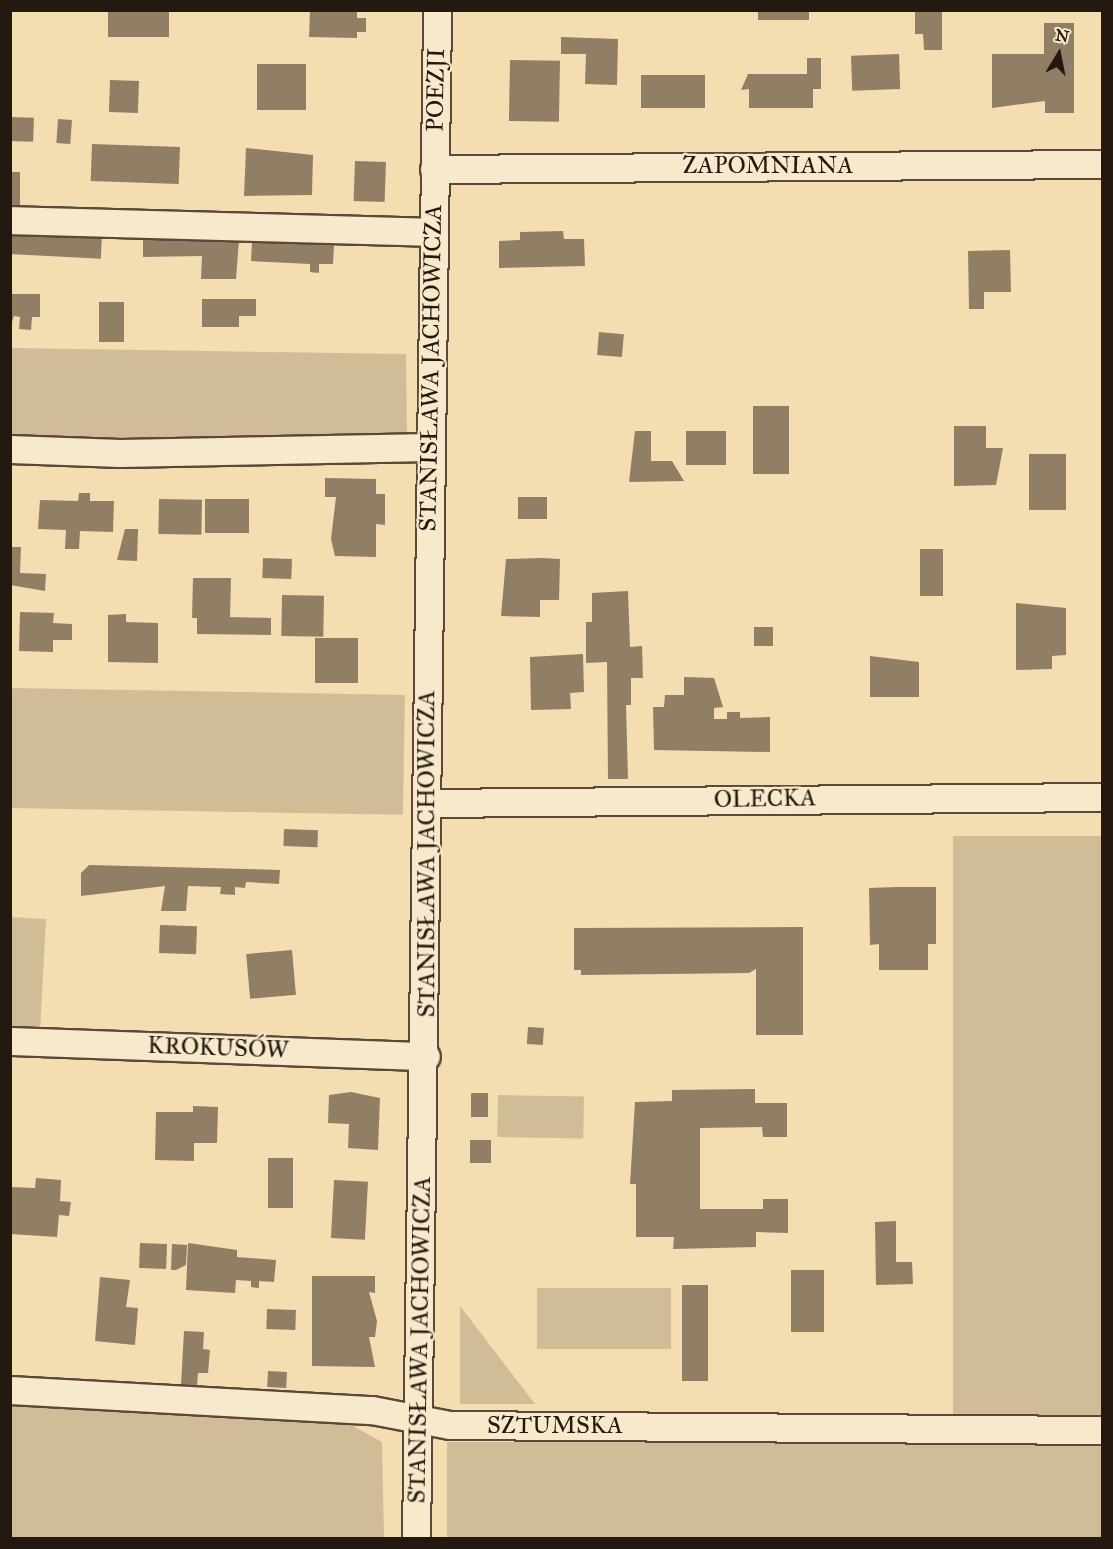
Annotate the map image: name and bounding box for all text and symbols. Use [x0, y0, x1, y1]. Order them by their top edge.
north arrow [1029, 24, 1089, 84]
text: N [1054, 25, 1071, 46]
street label: POEZJI [421, 48, 451, 132]
street label: ZAPOMNIANA [683, 152, 853, 180]
street label: STANISŁAWA JACHOWICZA [414, 204, 448, 532]
street label: STANISŁAWA JACHOWICZA [413, 690, 441, 1018]
street label: OLECKA [714, 784, 816, 814]
street label: KROKUSÓW [147, 1031, 289, 1065]
street label: STANISŁAWA JACHOWICZA [403, 1176, 437, 1504]
street label: SZTUMSKA [487, 1412, 623, 1440]

